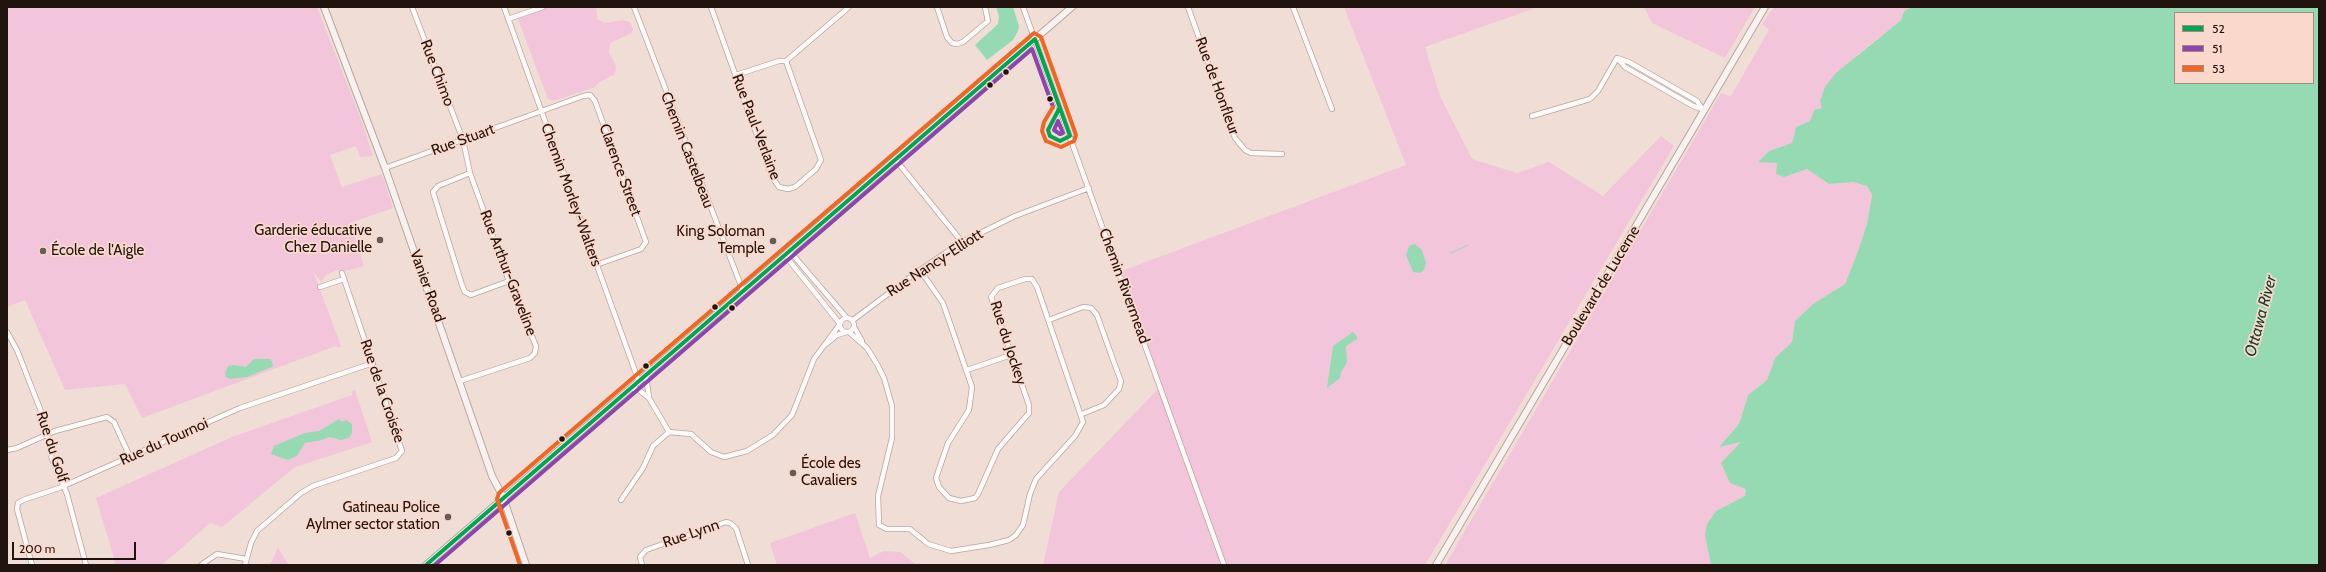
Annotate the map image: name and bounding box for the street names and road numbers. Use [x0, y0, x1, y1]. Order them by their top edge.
street label: Rue de Honfleur [1191, 35, 1243, 137]
street label: Rue Chimo [416, 37, 458, 109]
street label: Rue Paul-Verlaine [728, 72, 784, 182]
street label: Chemin Castelbeau [657, 89, 717, 211]
street label: Rue Stuart [429, 120, 497, 160]
street label: Chemin Morley-Walters [537, 121, 605, 269]
street label: Clarence Street [595, 121, 645, 219]
street label: Rue Arthur-Graveline [476, 208, 540, 338]
street label: Boulevard de Lucerne [1558, 223, 1644, 349]
street label: Rue Nancy-Elliott [883, 225, 987, 301]
street label: Chemin Rivermead [1095, 226, 1153, 346]
street label: Vanier Road [406, 247, 448, 325]
street label: Rue du Jockey [986, 299, 1030, 387]
street label: Rue de la Croisée [356, 337, 408, 445]
street label: Rue du Golf [32, 409, 72, 485]
street label: Rue du Tournoi [117, 414, 211, 470]
street label: Rue Lynn [660, 516, 722, 552]

